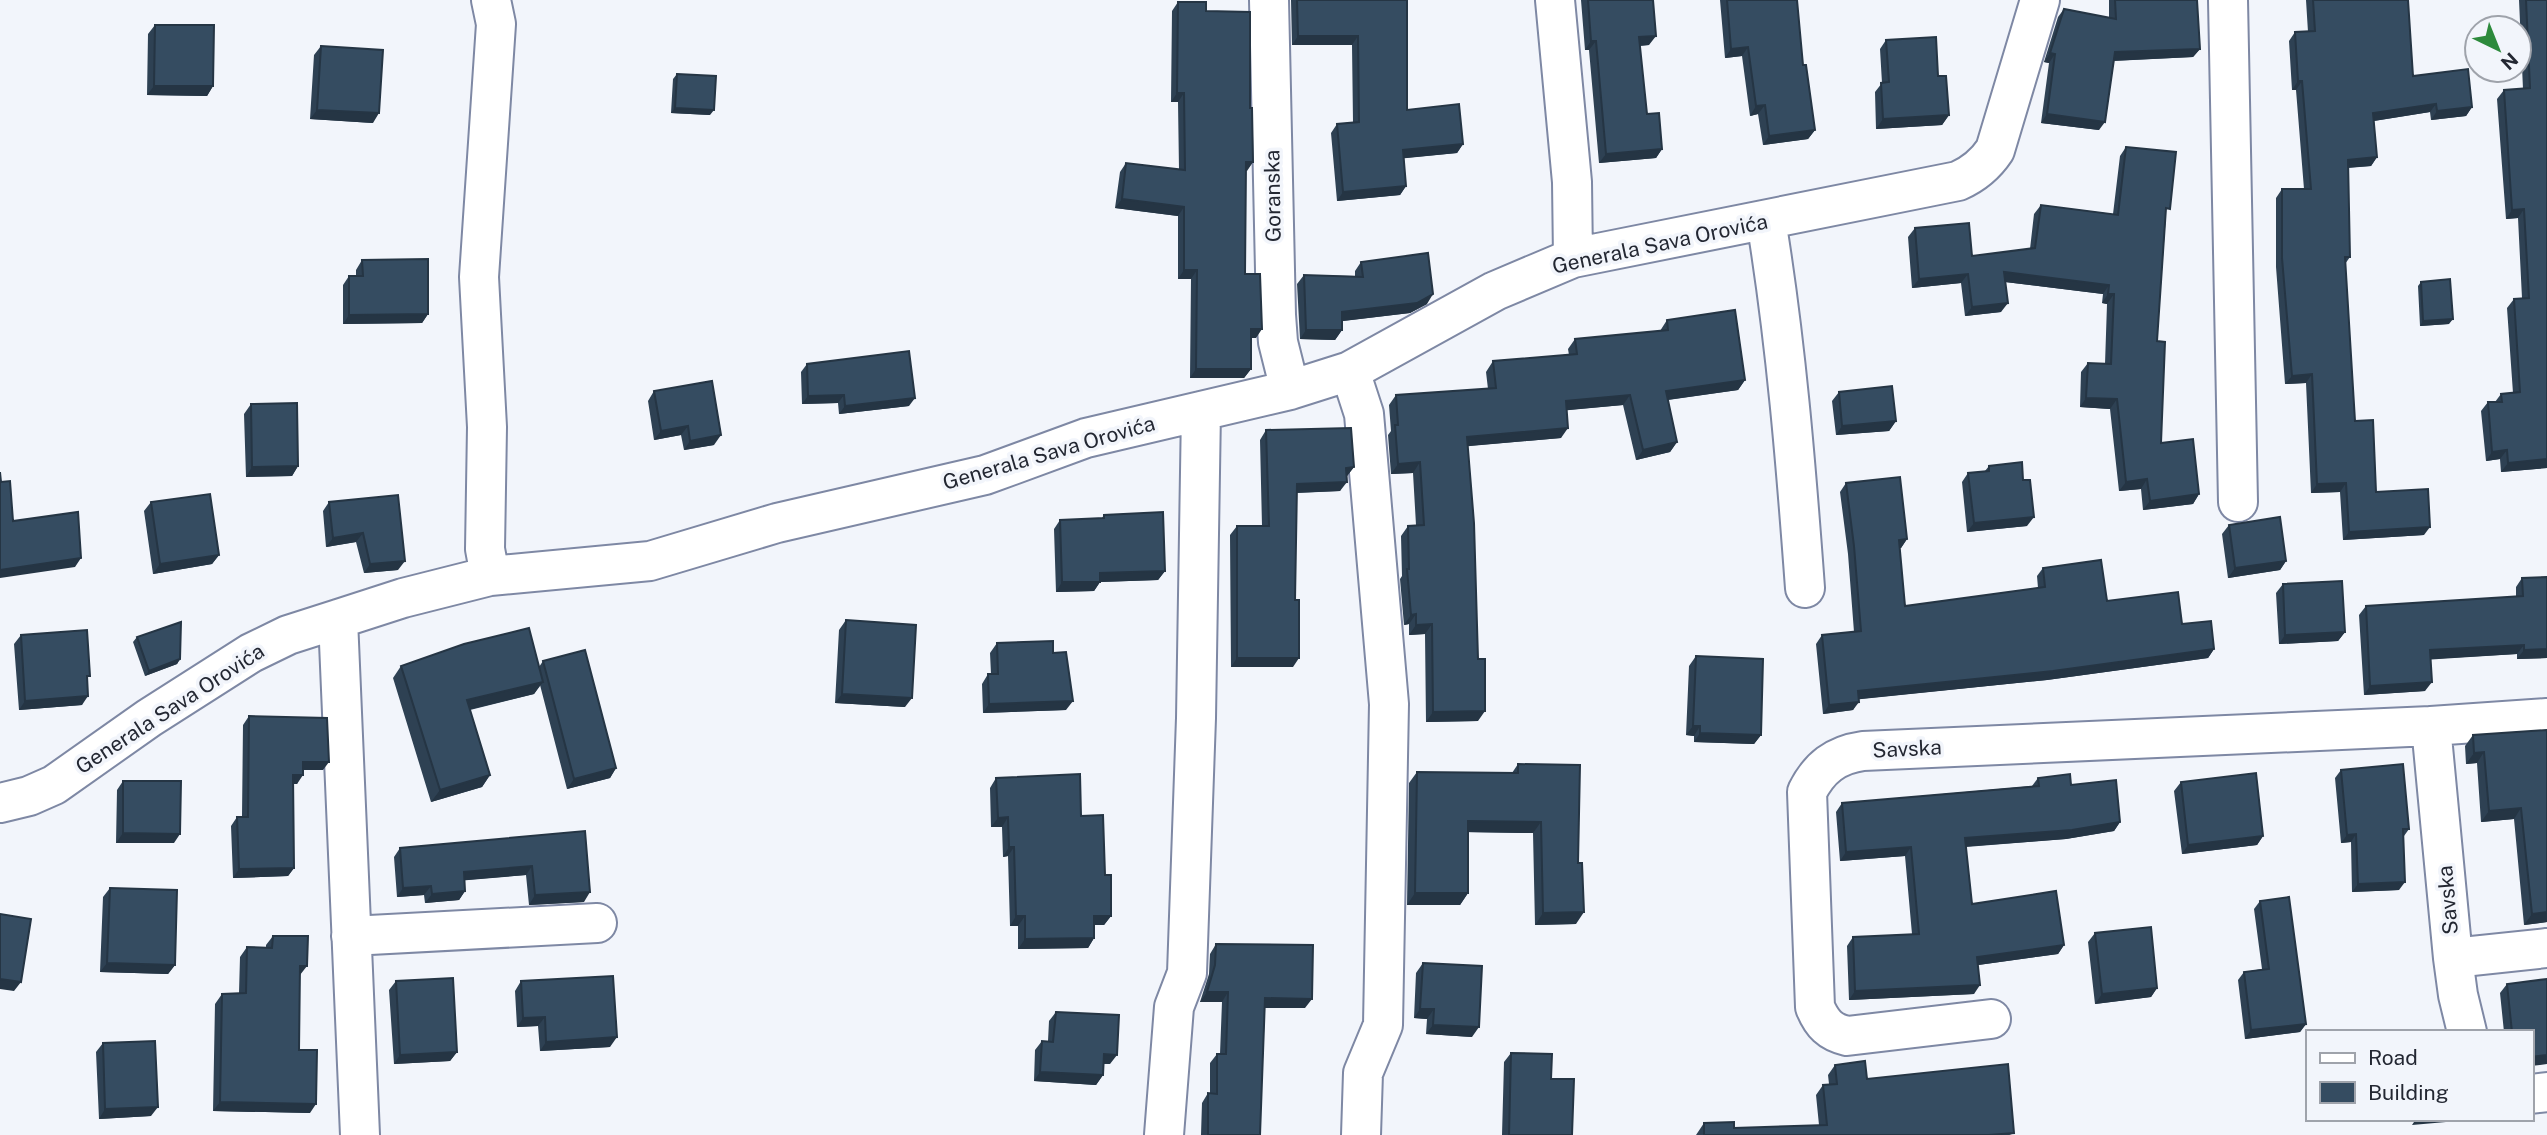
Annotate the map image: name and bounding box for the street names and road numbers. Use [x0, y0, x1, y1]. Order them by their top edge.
street label: Goranska [1259, 150, 1286, 242]
street label: Generala Sava Orovića [1550, 208, 1770, 279]
street label: Generala Sava Orovića [940, 410, 1158, 495]
street label: Generala Sava Orovića [71, 638, 269, 779]
street label: Savska [1872, 734, 1942, 763]
street label: Savska [2432, 864, 2463, 936]

